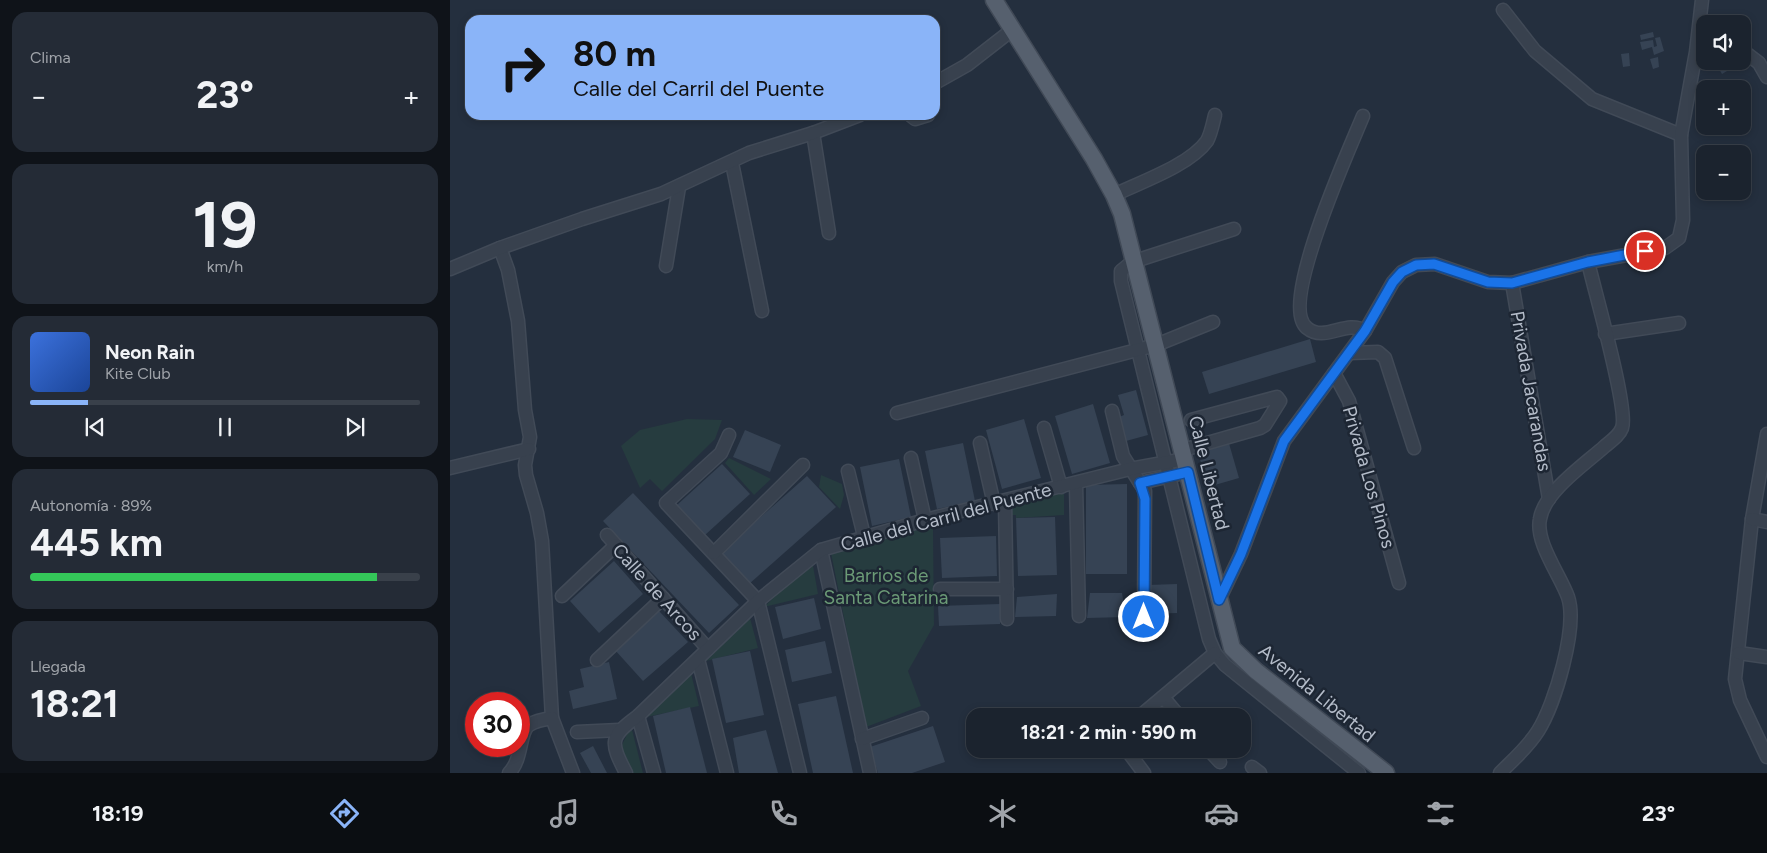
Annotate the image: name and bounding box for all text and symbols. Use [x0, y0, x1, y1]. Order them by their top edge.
map controls [1696, 15, 1751, 200]
button: sound [1696, 15, 1751, 70]
text: 80 m [573, 33, 656, 75]
icon: right [490, 35, 555, 100]
text: Clima [30, 48, 71, 67]
text: 23° [196, 72, 254, 118]
text: Calle del Carril del Puente [573, 75, 824, 102]
text: − [30, 79, 47, 113]
text: + [403, 79, 420, 113]
button: + [1696, 80, 1751, 135]
button: − [1696, 145, 1751, 200]
text: 19 [192, 185, 258, 263]
pin [1624, 230, 1666, 272]
icon: arrive [1631, 237, 1659, 265]
text: km/h [207, 257, 243, 276]
street label: Privada Jacarandas [1506, 309, 1556, 473]
text: Neon Rain [105, 341, 195, 364]
text: Kite Club [105, 364, 171, 383]
street label: Privada Los Pinos [1338, 403, 1400, 551]
icon: previous [81, 413, 109, 441]
icon: pause [211, 413, 239, 441]
icon: next [341, 413, 369, 441]
street label: Calle Libertad [1184, 413, 1234, 533]
street label: Calle del Carril del Puente [838, 478, 1054, 556]
text: Autonomía · 89% [30, 496, 152, 515]
text: 445 km [30, 520, 163, 566]
street label: Calle de Arcos [607, 539, 707, 645]
park label: Barrios de Santa Catarina [824, 564, 948, 609]
position arrow [1117, 590, 1169, 642]
street label: Avenida Libertad [1254, 639, 1380, 747]
text: Llegada [30, 657, 86, 676]
text: 18:21 [30, 681, 119, 727]
speed limit sign: 30 [465, 692, 530, 757]
text: 18:21 · 2 min · 590 m [1021, 721, 1196, 744]
icon: directions [327, 796, 362, 831]
icon: music [547, 796, 582, 831]
icon: phone [766, 796, 801, 831]
icon: climate [985, 796, 1020, 831]
icon: car [1204, 796, 1239, 831]
icon: filters [1423, 796, 1458, 831]
text: 18:19 [92, 800, 143, 827]
text: 23° [1642, 800, 1675, 827]

